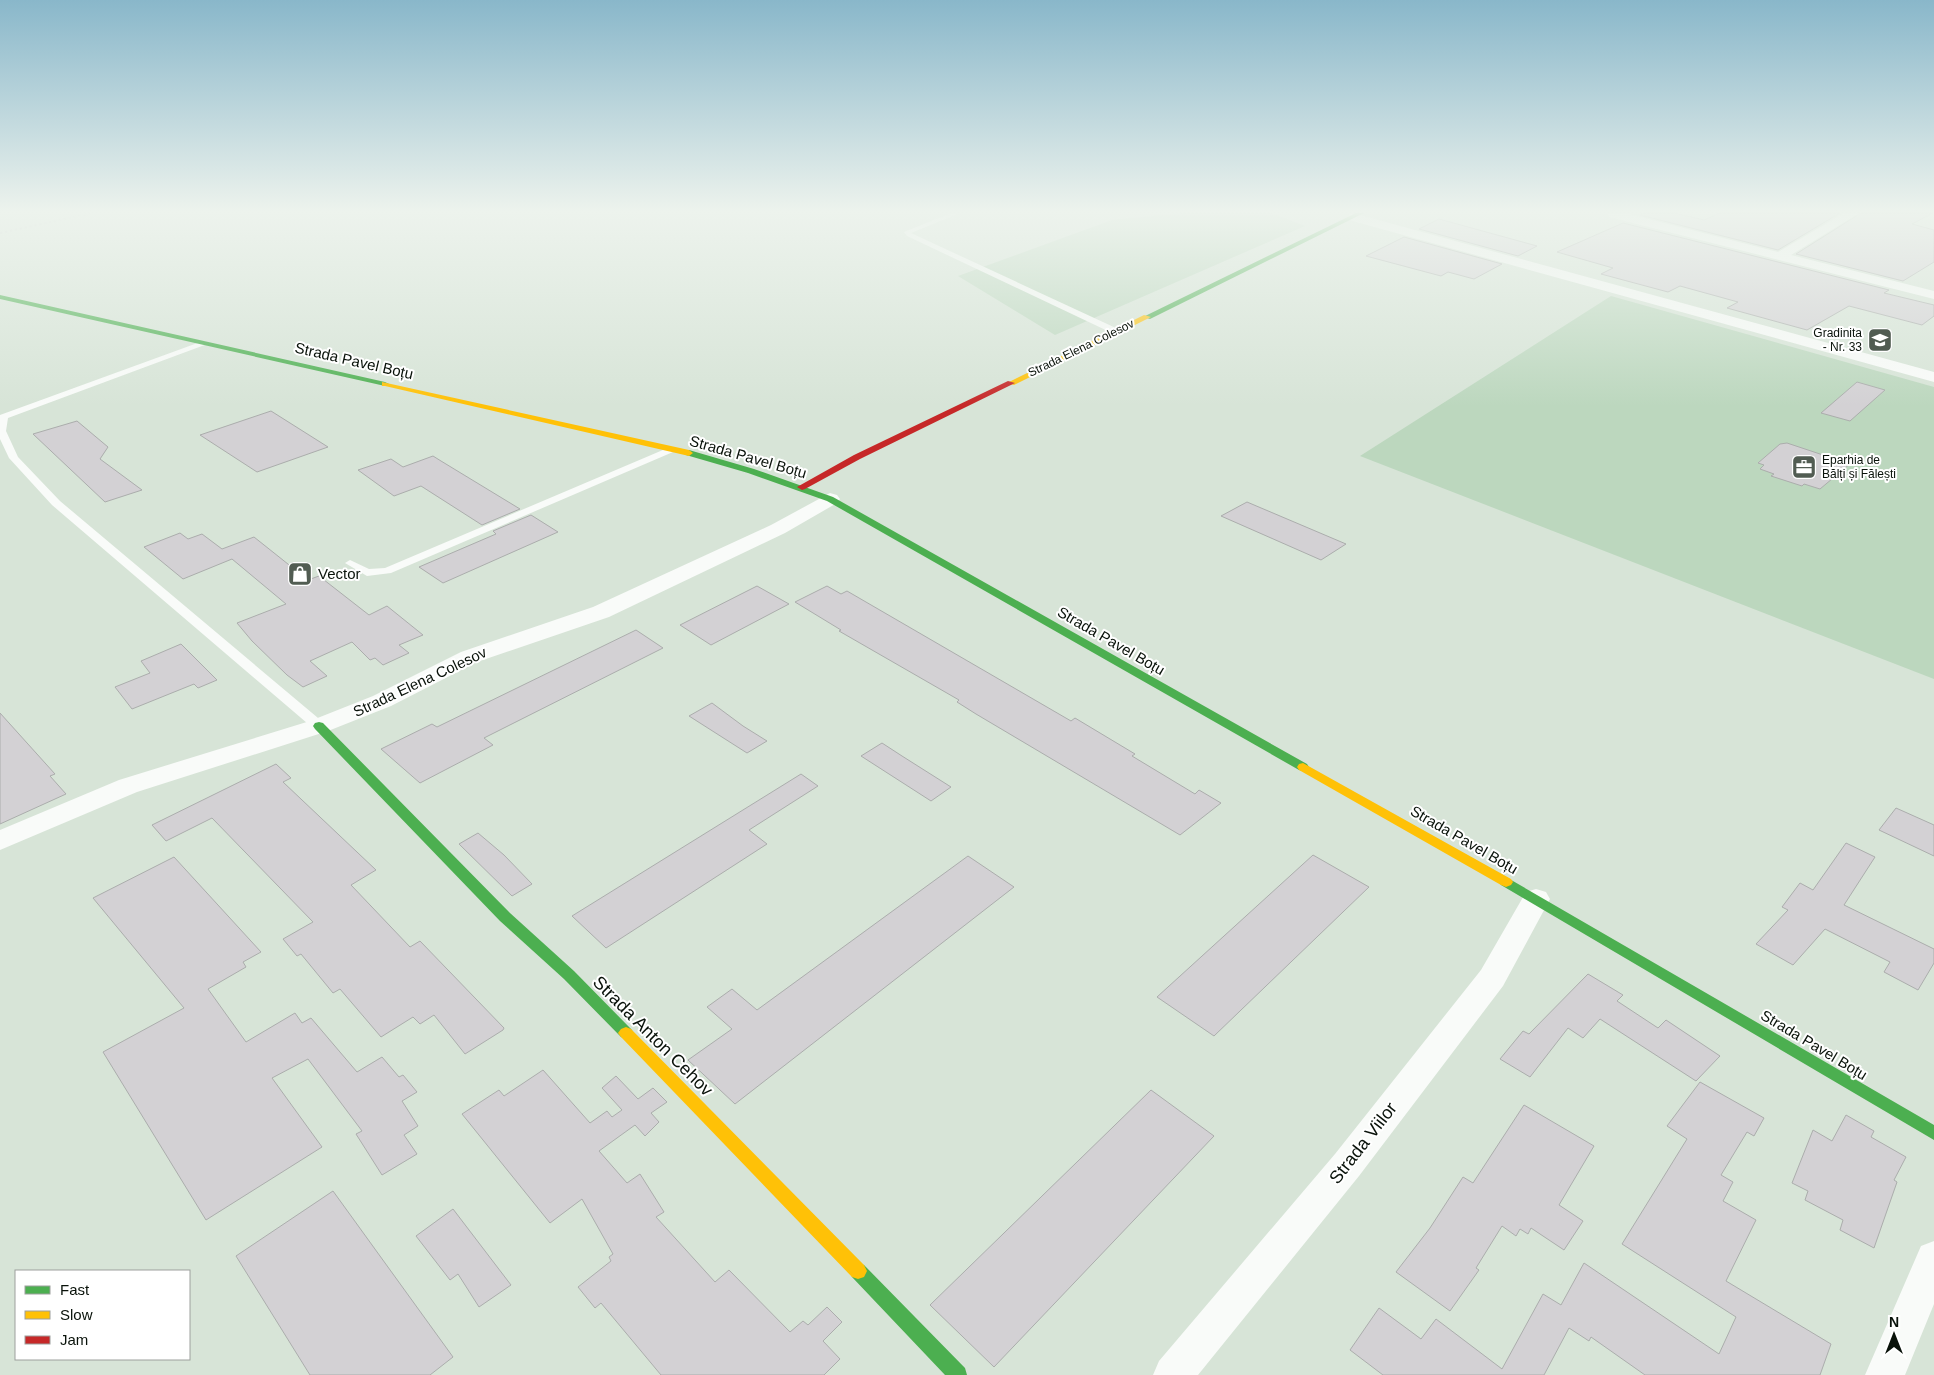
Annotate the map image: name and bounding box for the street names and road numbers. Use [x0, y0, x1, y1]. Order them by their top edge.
street label: Strada Elena Colesov [1026, 316, 1136, 380]
street label: Strada Pavel Boțu [293, 339, 415, 382]
street label: Strada Pavel Boțu [688, 432, 809, 481]
street label: Strada Pavel Boțu [1055, 603, 1168, 678]
street label: Strada Elena Colesov [350, 643, 490, 720]
street label: Strada Pavel Boțu [1408, 802, 1521, 877]
street label: Strada Anton Cehov [589, 972, 717, 1100]
street label: Strada Pavel Boțu [1758, 1006, 1870, 1083]
street label: Strada Viilor [1325, 1098, 1401, 1188]

